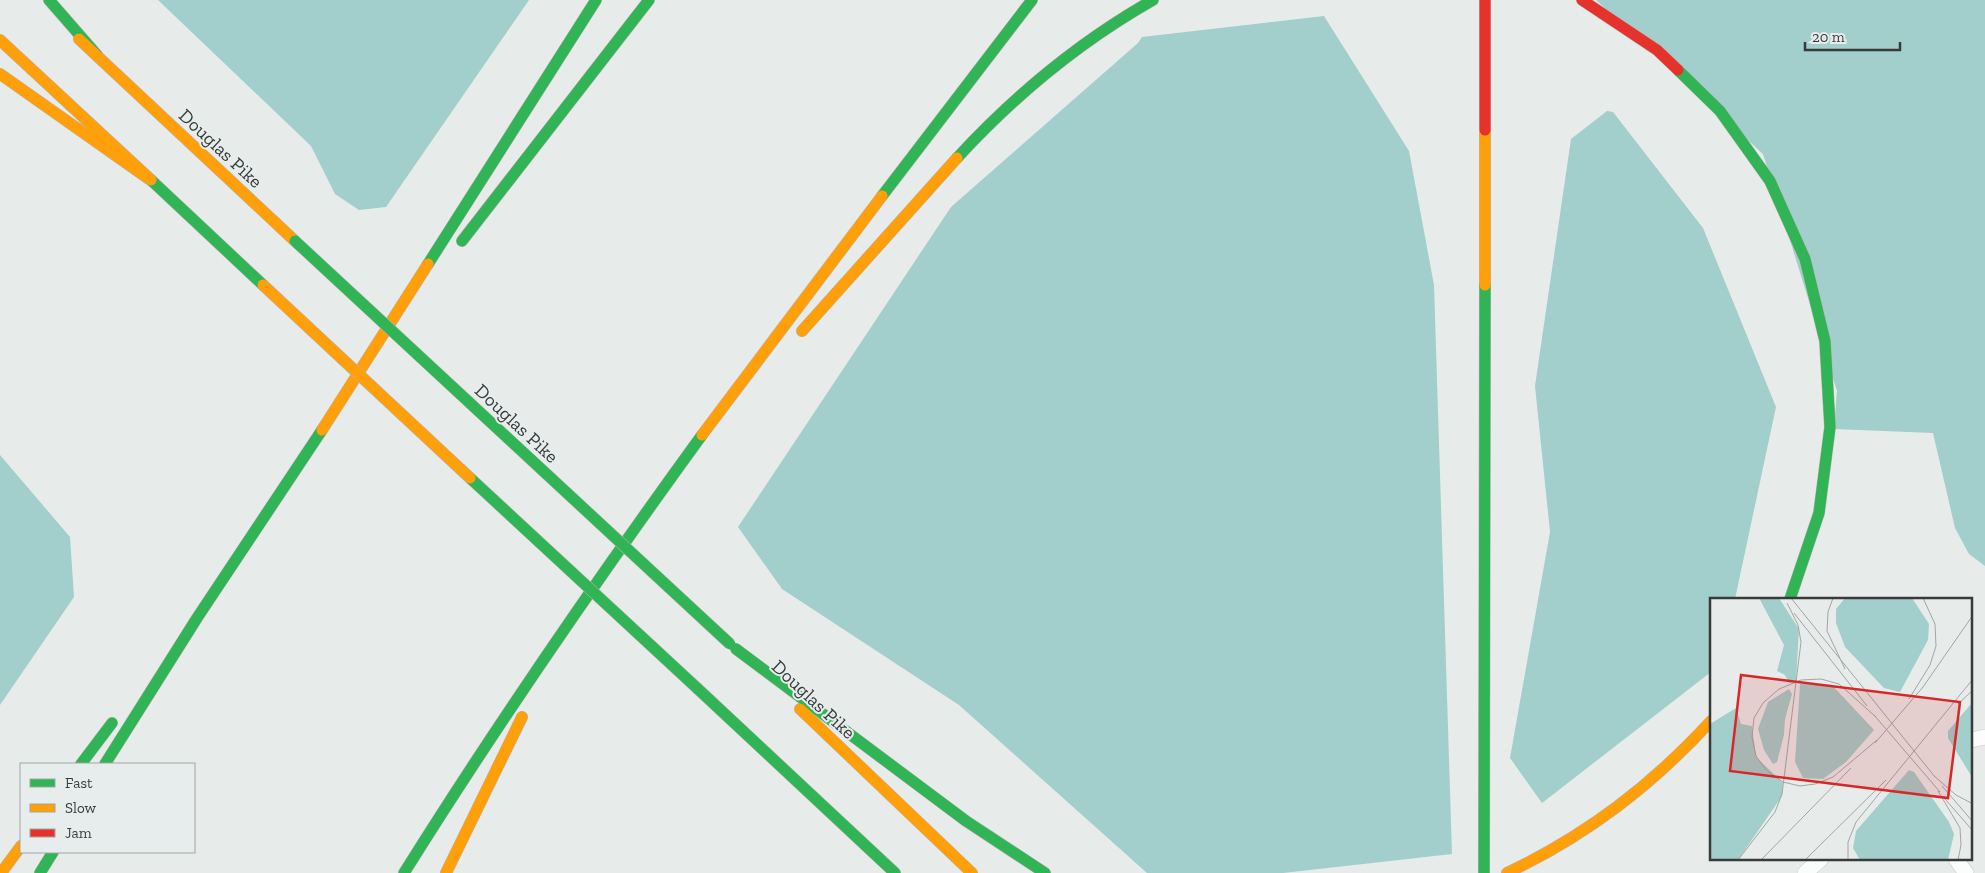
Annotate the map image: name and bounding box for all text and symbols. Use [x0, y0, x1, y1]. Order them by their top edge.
scale bar [1805, 20, 1900, 52]
text: 20 m [1812, 28, 1845, 46]
street label: Douglas Pike [174, 104, 267, 193]
street label: Douglas Pike [470, 379, 563, 468]
inset map [1710, 598, 1972, 860]
street label: Douglas Pike [767, 655, 860, 744]
legend [20, 763, 195, 853]
text: Fast [65, 774, 93, 792]
text: Slow [65, 799, 97, 817]
text: Jam [65, 824, 92, 842]

